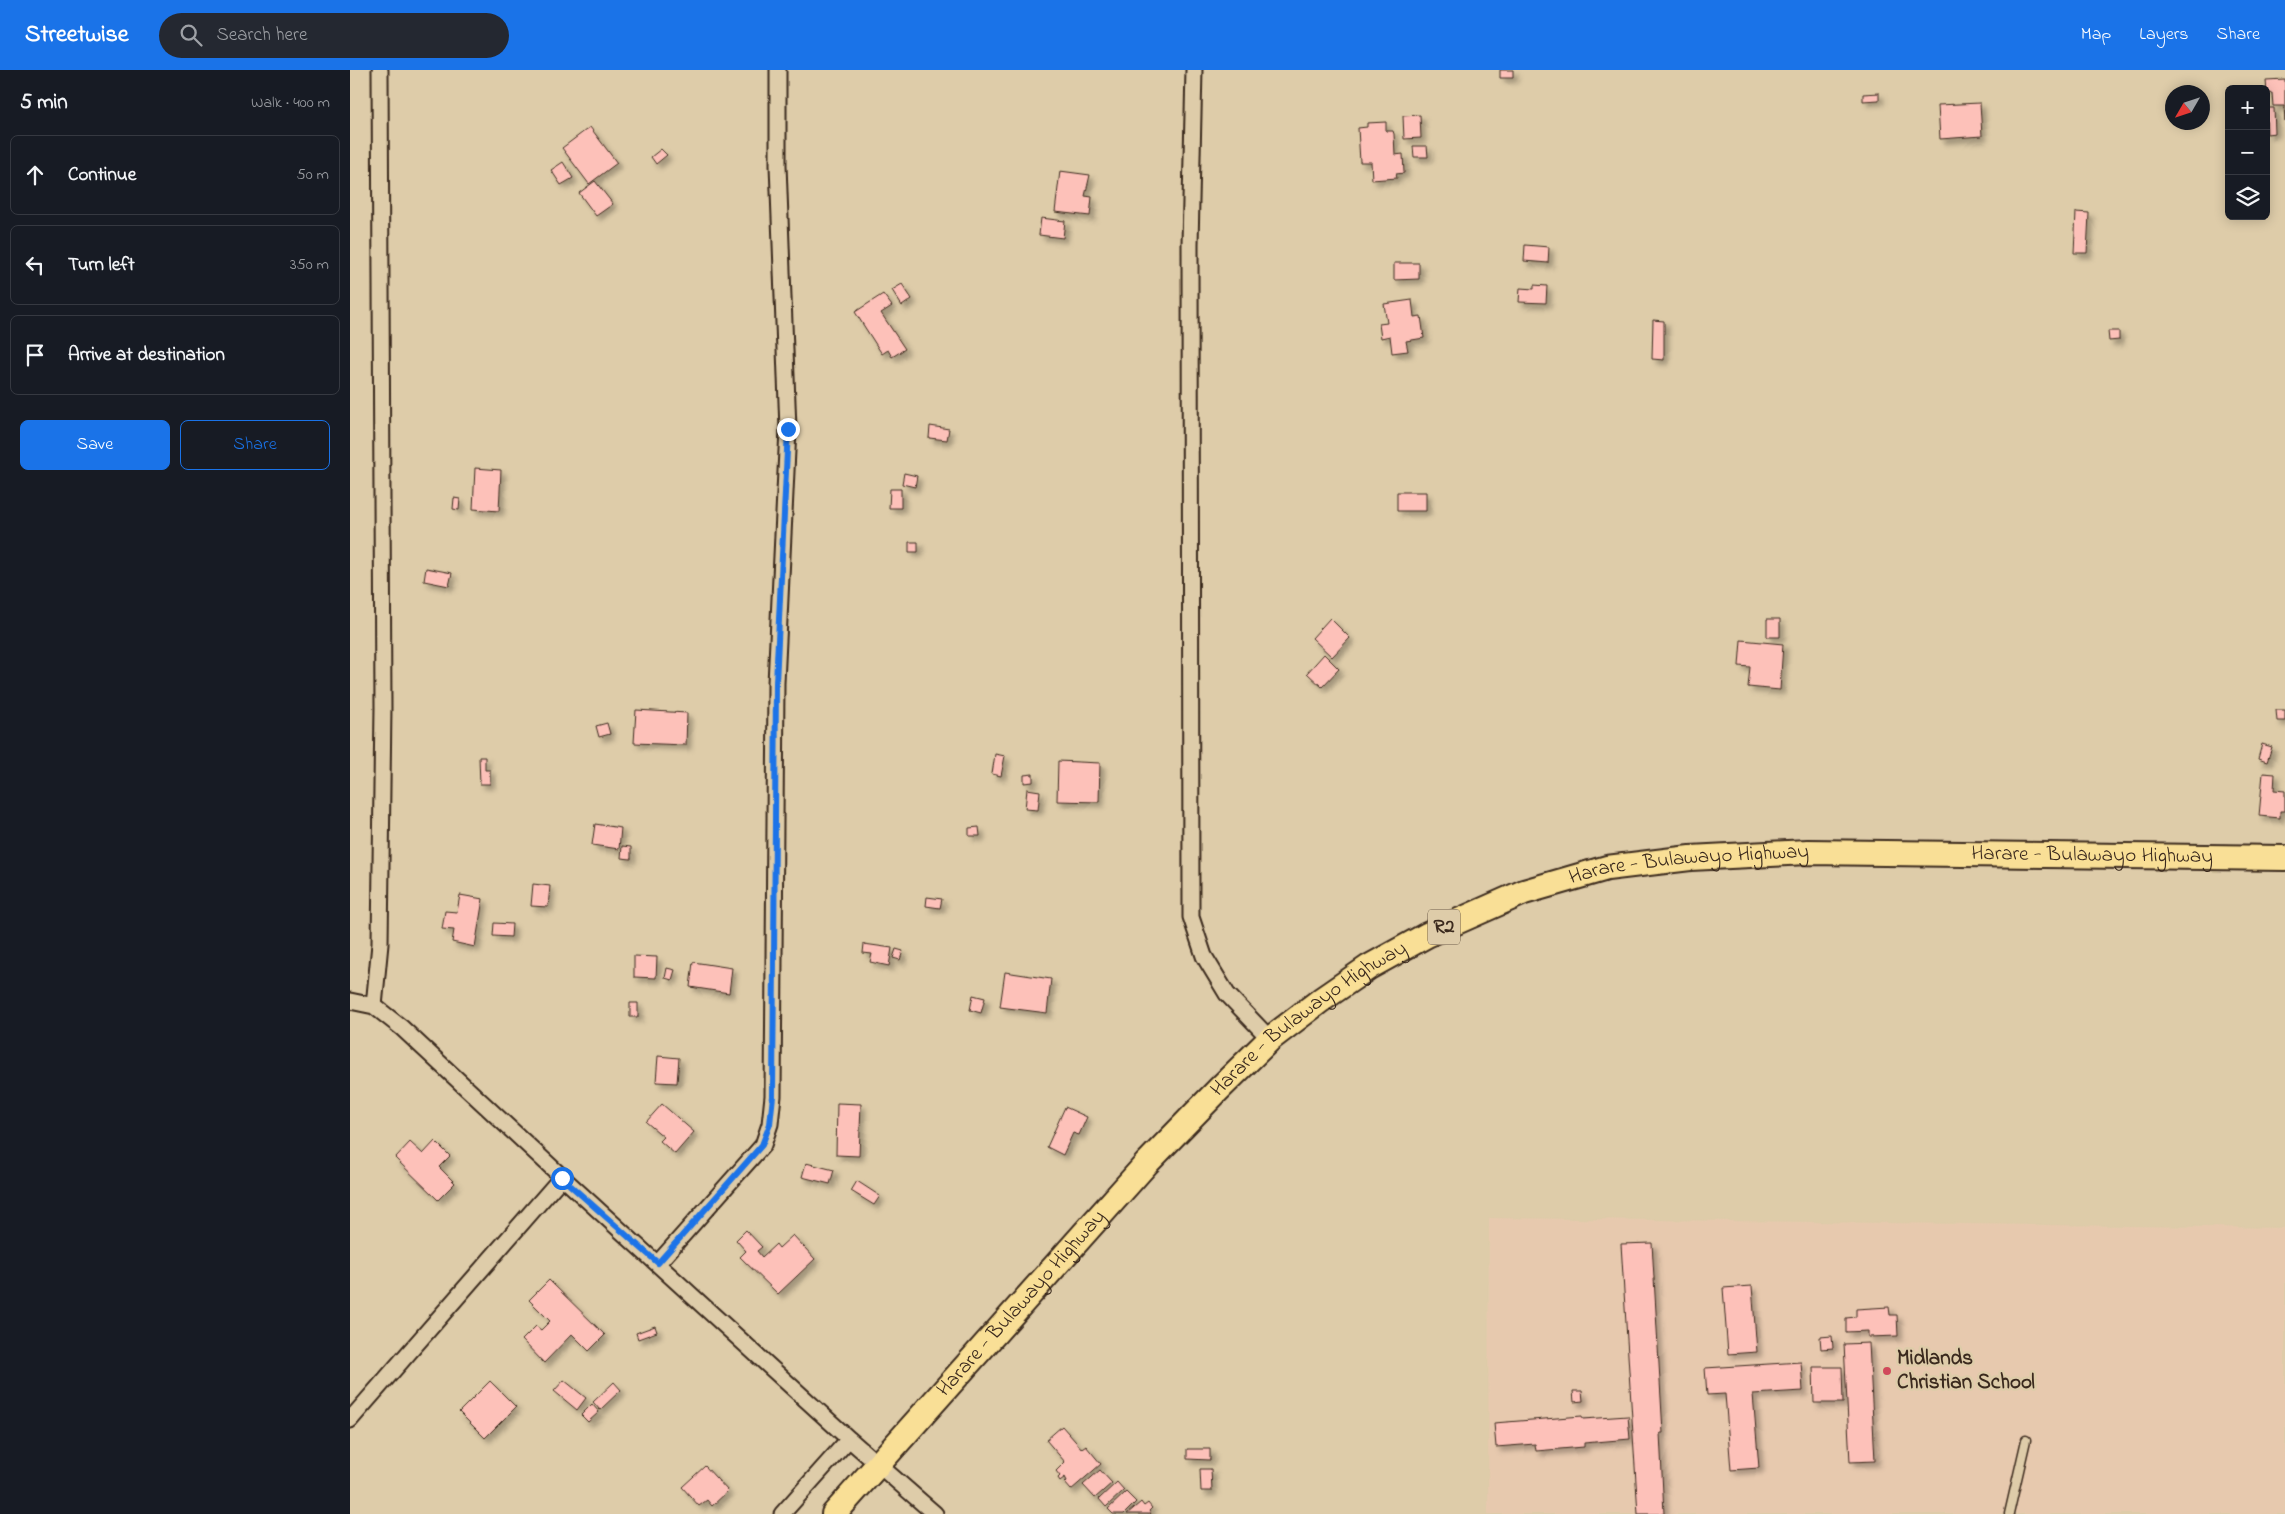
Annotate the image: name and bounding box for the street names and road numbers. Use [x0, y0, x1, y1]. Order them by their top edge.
street label: Harare - Bulawayo Highway [1565, 837, 1810, 893]
street label: Harare - Bulawayo Highway [1971, 839, 2213, 874]
road number: R2 [1428, 910, 1460, 944]
street label: Harare - Bulawayo Highway [1204, 934, 1413, 1104]
street label: Harare - Bulawayo Highway [930, 1203, 1115, 1404]

